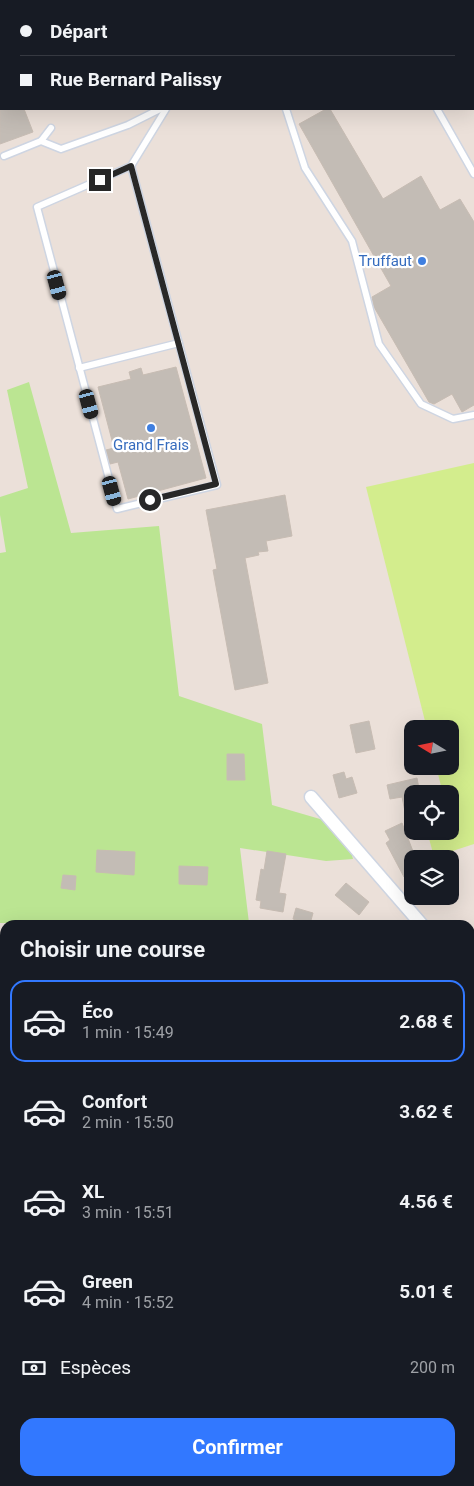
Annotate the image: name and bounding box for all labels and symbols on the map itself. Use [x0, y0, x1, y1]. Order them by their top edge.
route end [89, 169, 111, 191]
place label: Truffaut [358, 252, 412, 270]
marker: Truffaut [416, 255, 428, 267]
car [45, 269, 68, 301]
car [77, 388, 100, 420]
marker: Grand Frais [145, 422, 157, 434]
place label: Grand Frais [113, 436, 189, 454]
car [100, 475, 123, 507]
route start [139, 489, 161, 511]
north arrow [404, 720, 459, 775]

